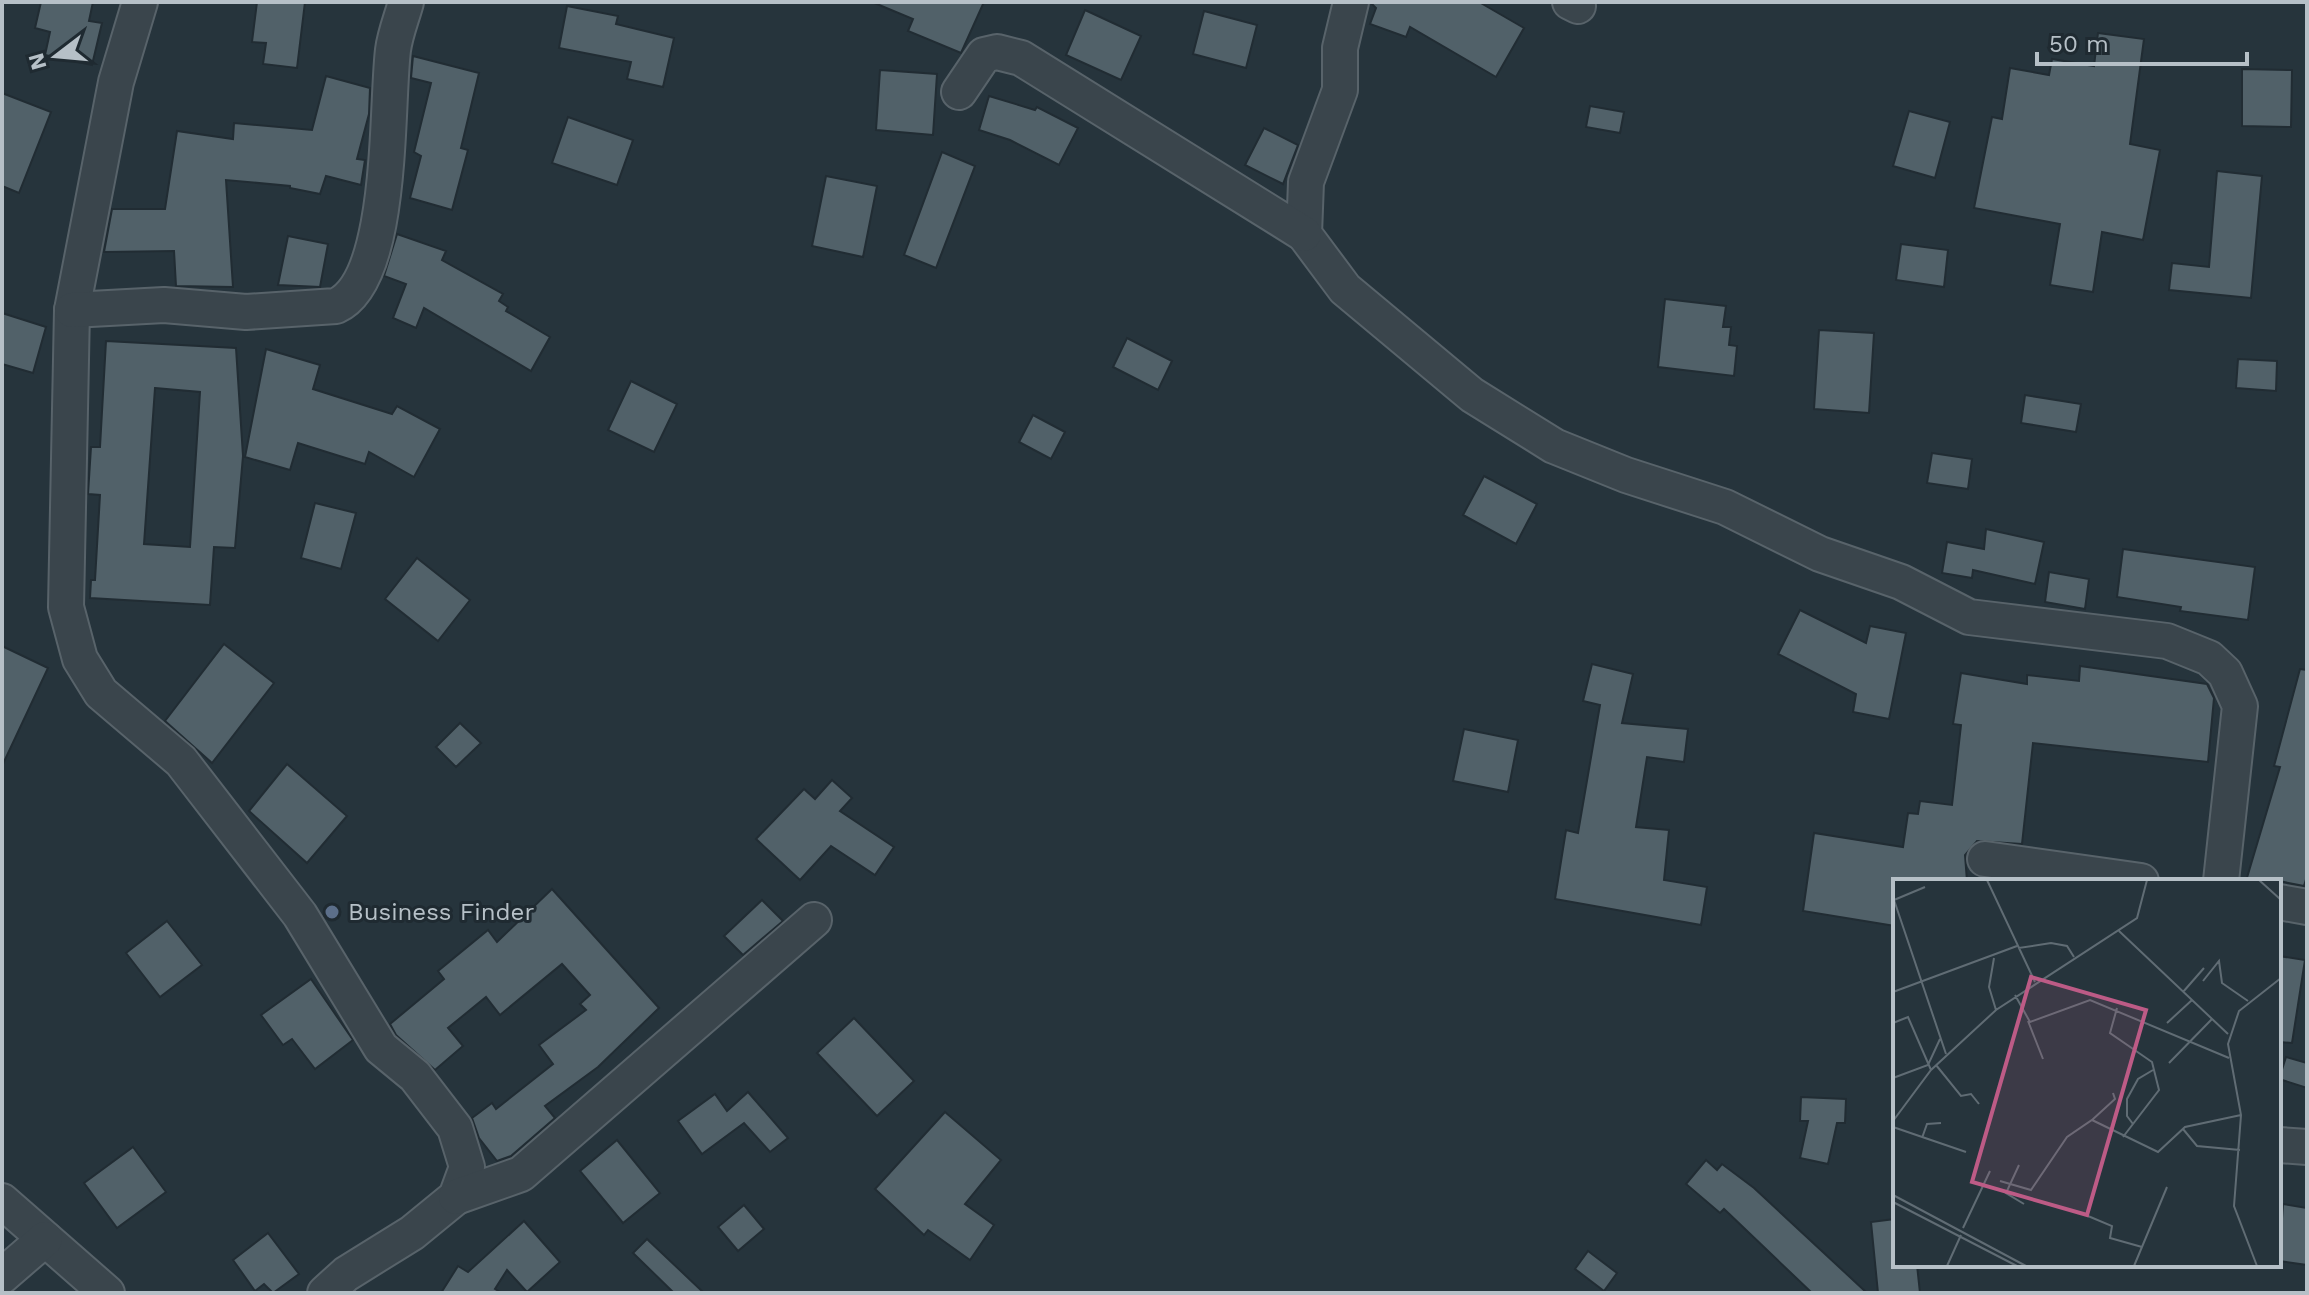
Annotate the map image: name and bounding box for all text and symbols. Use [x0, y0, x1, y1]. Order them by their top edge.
north arrow [16, 16, 96, 96]
scale bar [2037, 16, 2247, 66]
text: 50 m [2049, 30, 2109, 58]
text: N [23, 50, 52, 73]
inset map [1893, 879, 2281, 1267]
place label: Business Finder [348, 898, 534, 926]
marker: Business Finder [323, 903, 341, 921]

